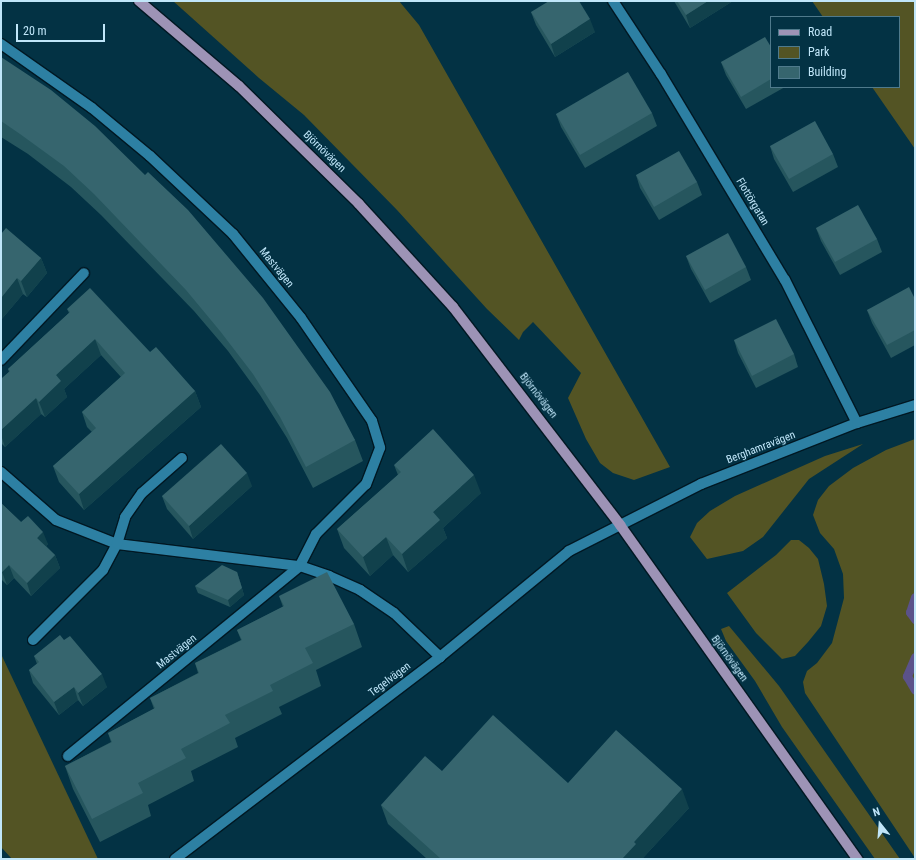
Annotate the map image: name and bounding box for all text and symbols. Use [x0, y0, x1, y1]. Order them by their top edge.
scale bar [18, 16, 107, 42]
legend [770, 16, 900, 88]
text: 20 m [23, 24, 47, 38]
text: Road [808, 25, 832, 39]
text: Park [808, 45, 829, 59]
text: Building [808, 65, 846, 79]
street label: Björnövägen [300, 129, 348, 175]
street label: Flottörgatan [733, 176, 771, 228]
street label: Mastvägen [256, 245, 296, 291]
street label: Björnövägen [516, 371, 560, 421]
street label: Berghamravägen [725, 429, 797, 467]
street label: Mastvägen [154, 632, 200, 672]
street label: Björnövägen [708, 633, 750, 685]
street label: Tegelvägen [366, 660, 414, 700]
north arrow [860, 804, 900, 844]
text: N [871, 805, 881, 819]

